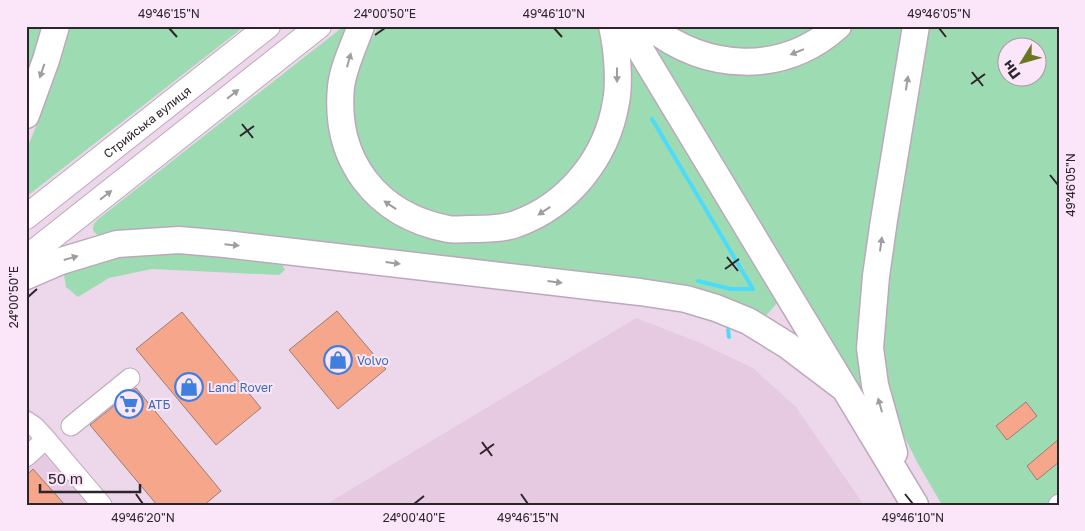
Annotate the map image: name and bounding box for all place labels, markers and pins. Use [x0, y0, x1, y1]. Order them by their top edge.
shop icon: Volvo [323, 345, 353, 375]
place label: Volvo [357, 353, 389, 368]
shop icon: Land Rover [174, 372, 204, 402]
place label: Land Rover [208, 380, 273, 395]
supermarket icon: АТБ [114, 389, 144, 419]
place label: АТБ [148, 397, 171, 412]

